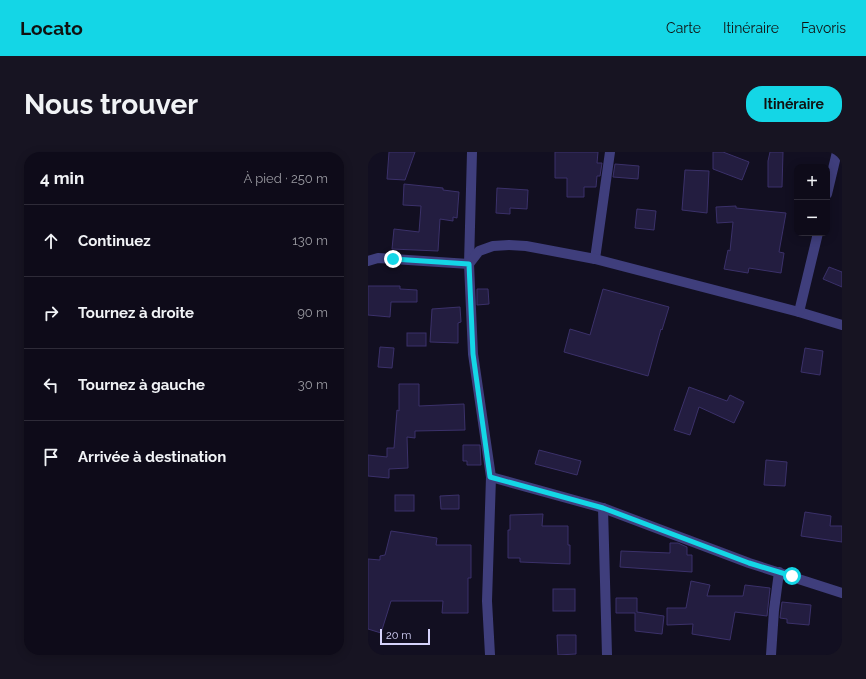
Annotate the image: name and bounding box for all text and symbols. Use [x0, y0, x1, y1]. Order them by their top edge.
text: Locato [20, 17, 83, 39]
text: Carte [666, 20, 701, 36]
text: Itinéraire [723, 20, 779, 36]
text: Favoris [801, 20, 846, 36]
button: Itinéraire [746, 86, 842, 122]
text: Nous trouver [24, 88, 198, 121]
map controls [794, 164, 830, 236]
button: + [794, 164, 830, 200]
text: 4 min [40, 168, 84, 188]
text: À pied · 250 m [244, 171, 328, 186]
button: − [794, 200, 830, 236]
icon: ahead [40, 230, 62, 252]
text: Continuez [78, 232, 151, 250]
text: 130 m [292, 233, 328, 248]
route end [384, 250, 402, 268]
icon: right [40, 302, 62, 324]
text: Tournez à droite [78, 304, 194, 322]
text: 90 m [297, 305, 328, 320]
icon: left [40, 374, 62, 396]
text: Tournez à gauche [78, 376, 205, 394]
text: 30 m [298, 377, 328, 392]
icon: arrive [40, 446, 62, 468]
text: Arrivée à destination [78, 448, 226, 466]
route start [783, 567, 801, 585]
scale bar [380, 627, 430, 646]
text: 20 m [386, 629, 411, 642]

